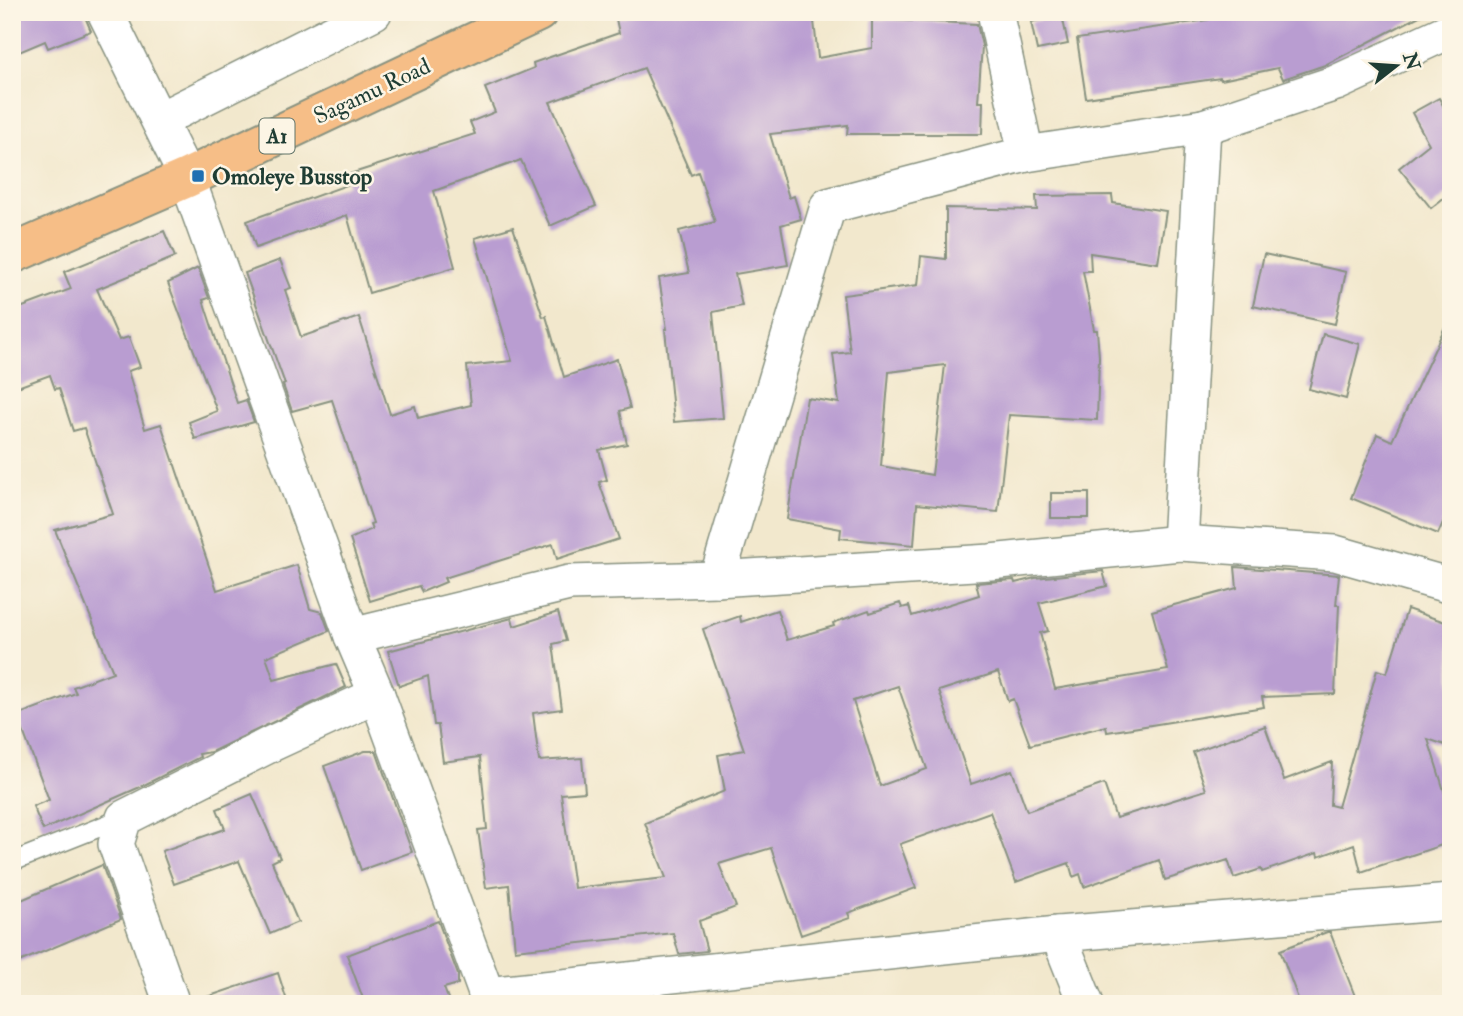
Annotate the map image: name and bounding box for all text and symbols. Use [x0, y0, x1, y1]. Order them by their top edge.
north arrow [1362, 32, 1432, 102]
text: N [1397, 49, 1426, 74]
street label: Sagamu Road [309, 51, 435, 131]
road number: A1 [260, 118, 294, 154]
place label: Omoleye Busstop [212, 162, 372, 192]
marker: Omoleye Busstop [190, 168, 206, 184]

